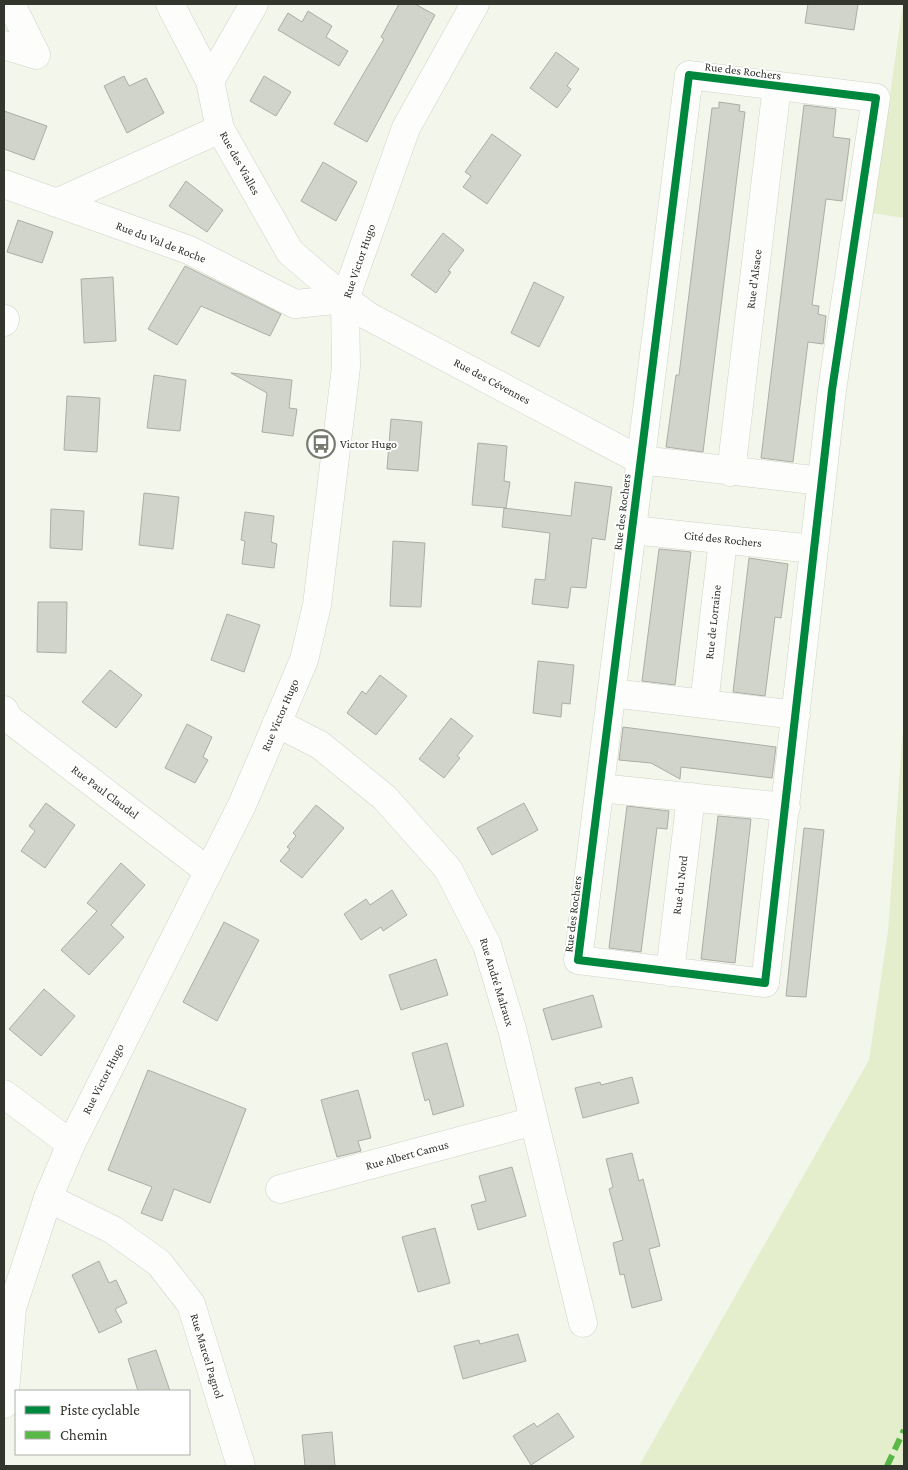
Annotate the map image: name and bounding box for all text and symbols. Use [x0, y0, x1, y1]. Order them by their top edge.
street label: Rue des Rochers [704, 59, 782, 83]
street label: Rue des Vialles [217, 129, 263, 198]
street label: Rue du Val de Roche [114, 218, 208, 266]
street label: Rue Victor Hugo [340, 222, 378, 300]
street label: Rue d'Alsace [743, 248, 765, 310]
street label: Rue des Cévennes [451, 355, 533, 407]
bus stop icon: Victor Hugo [306, 429, 336, 459]
place label: Victor Hugo [340, 437, 397, 451]
street label: Rue des Rochers [610, 473, 634, 551]
street label: Cité des Rochers [683, 528, 763, 550]
street label: Rue de Lorraine [702, 584, 724, 660]
street label: Rue Victor Hugo [258, 677, 302, 753]
street label: Rue Paul Claudel [69, 762, 141, 822]
street label: Rue du Nord [669, 854, 691, 915]
street label: Rue des Rochers [561, 875, 585, 953]
street label: Rue André Malraux [477, 936, 517, 1028]
street label: Rue Victor Hugo [79, 1041, 127, 1117]
street label: Rue Albert Camus [364, 1137, 450, 1173]
street label: Rue Marcel Pagnol [187, 1312, 227, 1400]
legend [15, 1390, 190, 1455]
text: Piste cyclable [60, 1402, 140, 1419]
text: Chemin [60, 1427, 108, 1443]

